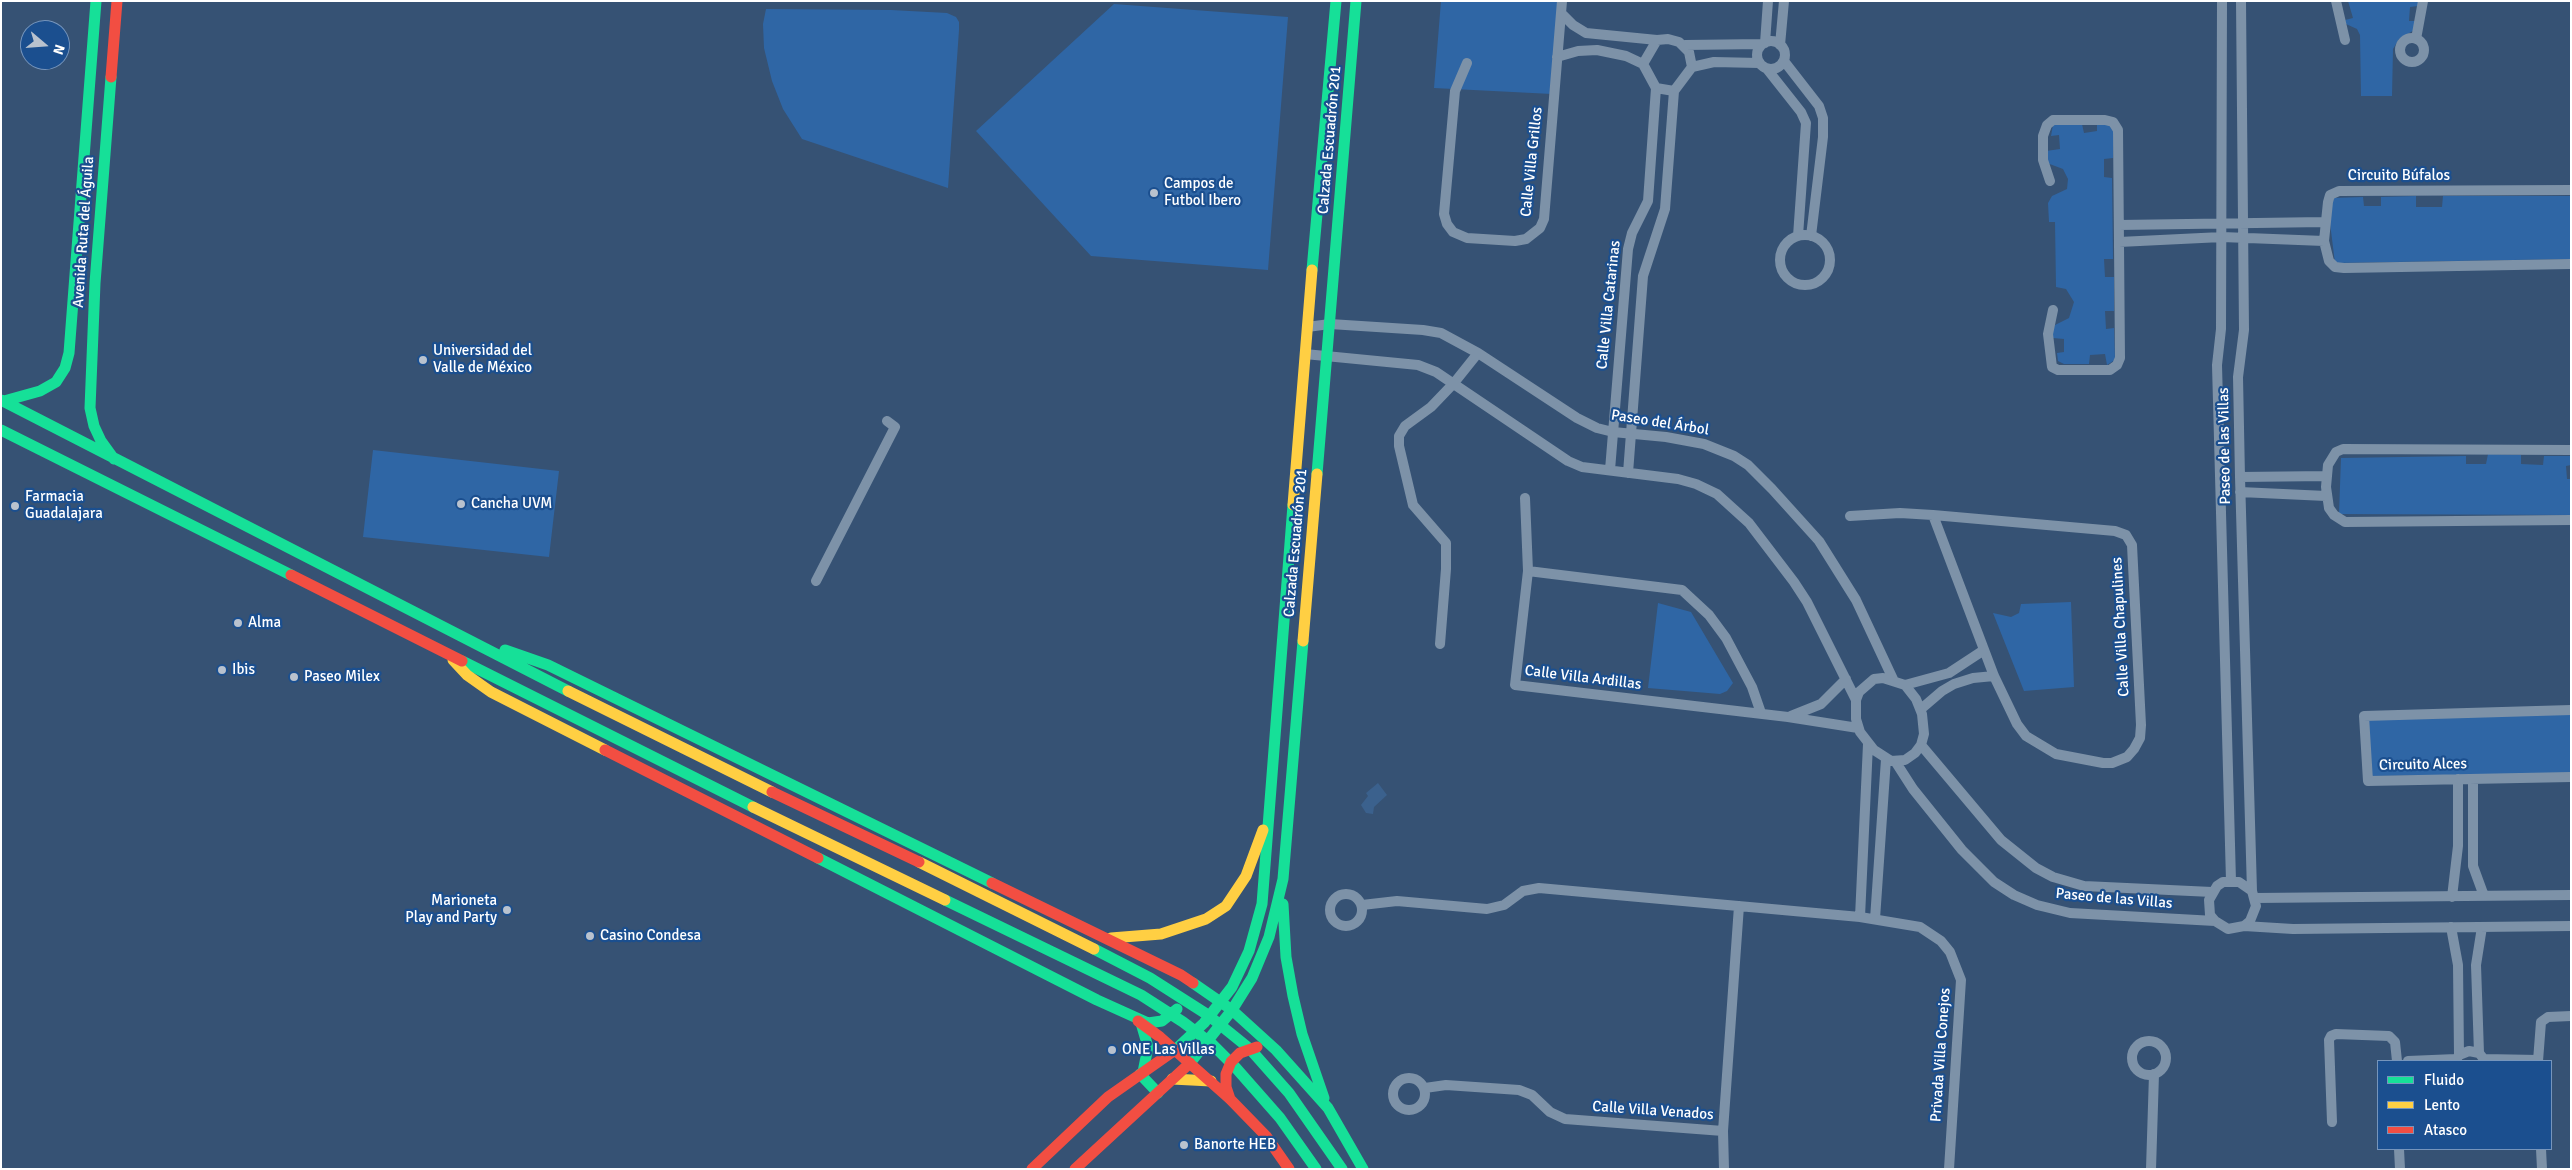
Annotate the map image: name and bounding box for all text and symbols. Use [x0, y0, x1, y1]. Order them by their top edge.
north arrow [20, 20, 70, 70]
text: N [49, 42, 68, 57]
street label: Calzada Escuadrón 201 [1315, 65, 1345, 215]
street label: Calle Villa Grillos [1517, 106, 1547, 218]
street label: Avenida Ruta del Águila [70, 156, 98, 308]
street label: Circuito Búfalos [2348, 167, 2450, 185]
place label: Campos de Futbol Ibero [1164, 175, 1241, 210]
marker: Campos de Futbol Ibero [1148, 187, 1160, 199]
street label: Calle Villa Catarinas [1593, 240, 1625, 370]
place label: Universidad del Valle de México [433, 342, 532, 377]
marker: Universidad del Valle de México [417, 354, 429, 366]
street label: Paseo de las Villas [2215, 387, 2235, 505]
street label: Paseo del Árbol [1610, 406, 1710, 440]
street label: Calzada Escuadrón 201 [1281, 468, 1311, 618]
place label: Farmacia Guadalajara [25, 488, 103, 523]
place label: Cancha UVM [471, 495, 552, 513]
marker: Cancha UVM [455, 498, 467, 510]
marker: Farmacia Guadalajara [9, 500, 21, 512]
street label: Calle Villa Chapulines [2108, 557, 2134, 697]
place label: Alma [248, 614, 281, 632]
marker: Alma [232, 617, 244, 629]
place label: Ibis [232, 661, 255, 679]
street label: Calle Villa Ardillas [1524, 662, 1642, 694]
marker: Ibis [216, 664, 228, 676]
place label: Paseo Milex [304, 668, 380, 686]
marker: Paseo Milex [288, 671, 300, 683]
street label: Circuito Alces [2379, 755, 2467, 775]
street label: Paseo de las Villas [2055, 885, 2173, 913]
place label: Marioneta Play and Party [405, 892, 497, 927]
marker: Marioneta Play and Party [501, 904, 513, 916]
place label: Casino Condesa [600, 927, 701, 945]
marker: Casino Condesa [584, 930, 596, 942]
street label: Privada Villa Conejos [1927, 987, 1955, 1123]
place label: ONE Las Villas [1122, 1041, 1215, 1059]
marker: ONE Las Villas [1106, 1044, 1118, 1056]
legend [2377, 1060, 2552, 1150]
text: Fluido [2424, 1071, 2464, 1089]
text: Lento [2424, 1096, 2460, 1114]
street label: Calle Villa Venados [1592, 1098, 1714, 1124]
text: Atasco [2424, 1121, 2467, 1139]
place label: Banorte HEB [1194, 1136, 1276, 1154]
marker: Banorte HEB [1178, 1139, 1190, 1151]

